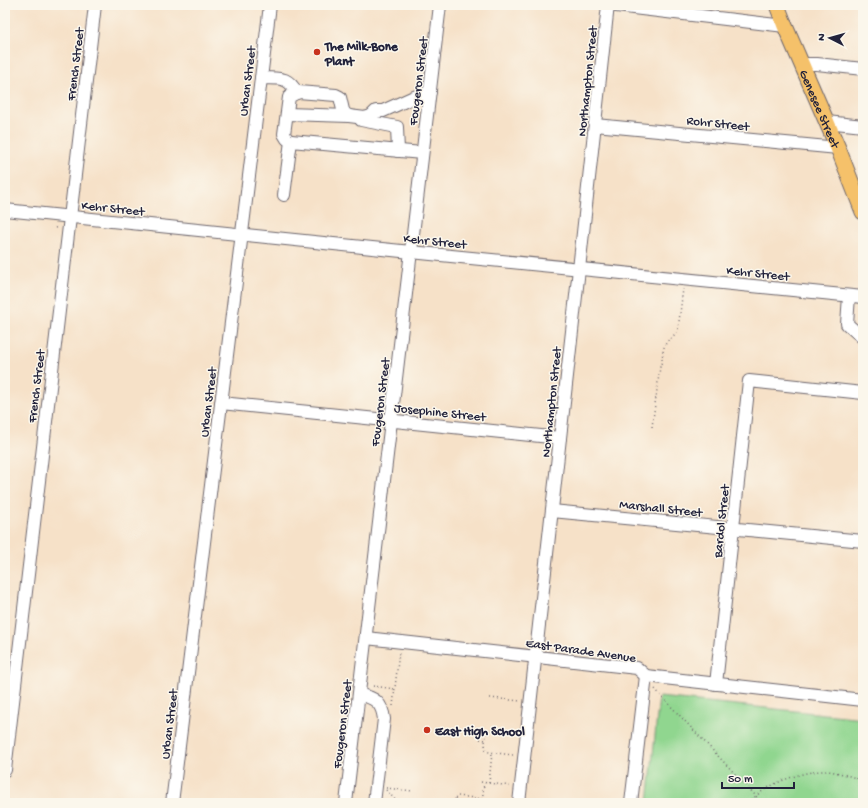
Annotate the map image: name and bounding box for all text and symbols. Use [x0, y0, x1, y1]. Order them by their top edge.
north arrow [810, 18, 850, 58]
street label: Northampton Street [575, 24, 602, 137]
street label: French Street [64, 25, 89, 103]
text: N [816, 33, 828, 41]
street label: Fougeron Street [406, 35, 433, 127]
place label: The Milk-Bone Plant [324, 40, 399, 70]
street label: Urban Street [237, 44, 260, 117]
marker: The Milk-Bone Plant [312, 47, 322, 57]
street label: Genesee Street [795, 68, 843, 152]
street label: Rohr Street [686, 114, 751, 135]
street label: Kehr Street [81, 199, 147, 220]
street label: Kehr Street [403, 232, 469, 253]
street label: Kehr Street [726, 264, 792, 285]
street label: Northampton Street [539, 345, 566, 458]
street label: French Street [25, 347, 50, 425]
street label: Fougeron Street [368, 356, 395, 448]
street label: Urban Street [198, 365, 221, 438]
street label: Josephine Street [393, 401, 488, 426]
street label: Bardol Street [711, 482, 734, 560]
street label: Marshall Street [619, 498, 705, 521]
street label: East Parade Avenue [525, 636, 637, 667]
street label: Fougeron Street [330, 678, 357, 770]
street label: Urban Street [159, 687, 182, 760]
marker: East High School [422, 725, 432, 735]
place label: East High School [435, 725, 525, 740]
scale bar [722, 764, 794, 790]
text: 50 m [728, 773, 753, 787]

